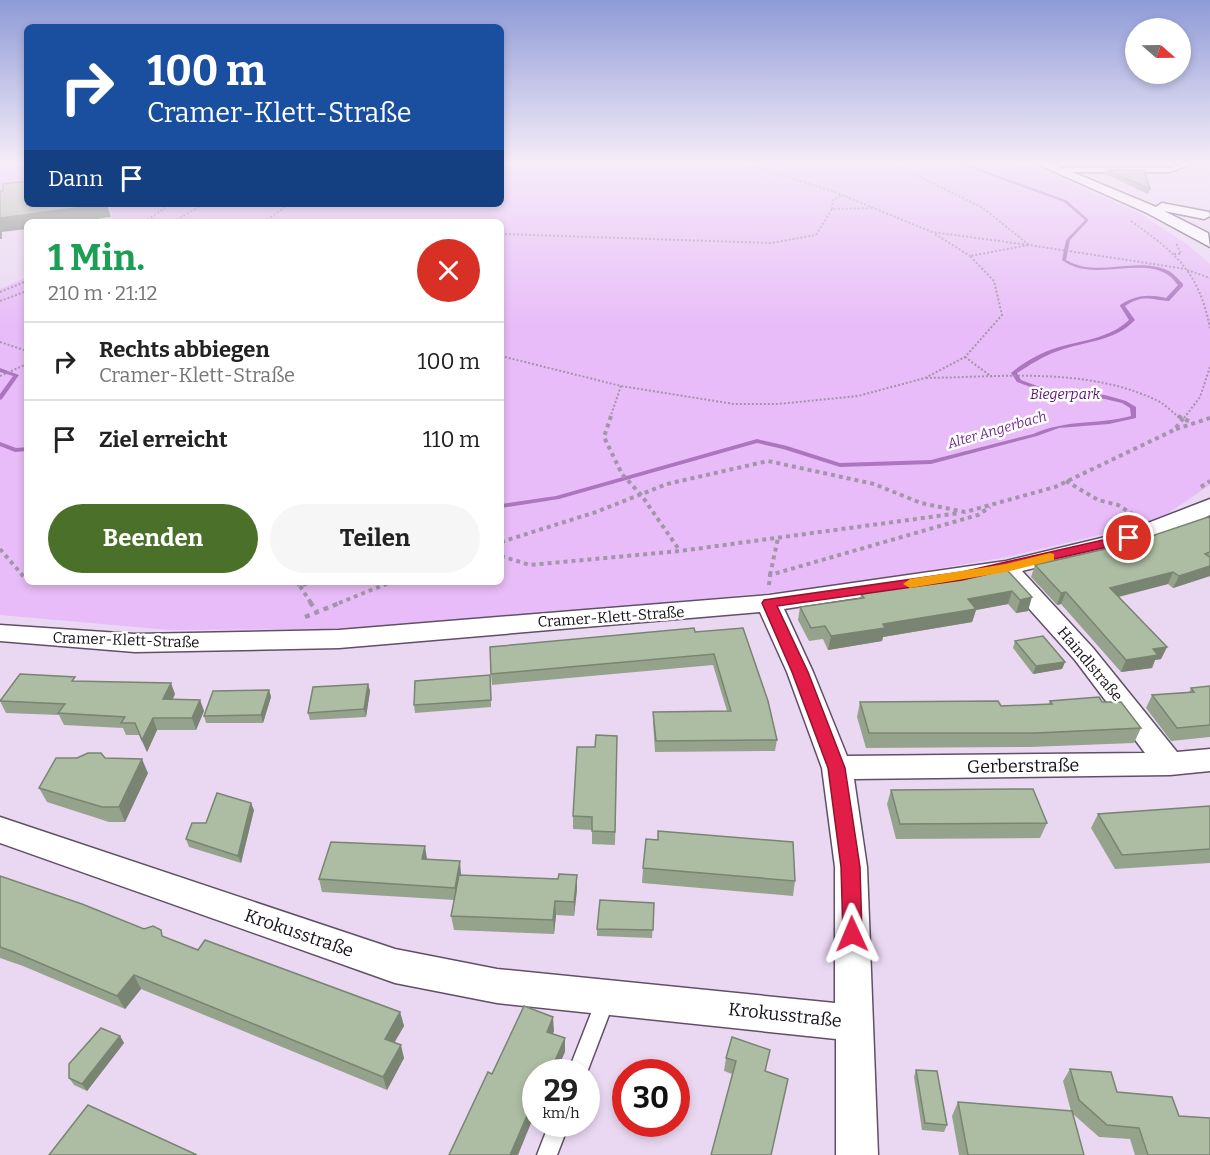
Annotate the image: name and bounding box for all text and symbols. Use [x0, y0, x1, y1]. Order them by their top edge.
north arrow [1125, 18, 1191, 84]
map controls [1125, 18, 1191, 84]
text: 100 m [147, 46, 266, 96]
icon: right [48, 48, 126, 126]
text: Cramer-Klett-Straße [147, 97, 411, 129]
icon: arrive [115, 162, 148, 195]
text: Dann [48, 165, 103, 192]
text: 1 Min. [48, 236, 145, 280]
button: close [417, 239, 480, 302]
text: 210 m · 21:12 [48, 281, 157, 305]
text: Rechts abbiegen [99, 336, 270, 363]
icon: right [48, 345, 81, 378]
text: 100 m [417, 348, 480, 375]
text: Cramer-Klett-Straße [99, 363, 295, 387]
park label: Biegerpark [1030, 386, 1100, 403]
water label: Alter Angerbach [945, 408, 1048, 453]
icon: arrive [48, 423, 81, 456]
text: Ziel erreicht [99, 426, 228, 453]
text: 110 m [423, 426, 480, 453]
button: Beenden [48, 504, 258, 573]
button: Teilen [270, 504, 480, 573]
pin [1103, 512, 1154, 563]
icon: arrive [1112, 521, 1145, 554]
street label: Cramer-Klett-Straße [537, 603, 685, 631]
street label: Haindlstraße [1054, 623, 1126, 705]
street label: Cramer-Klett-Straße [52, 628, 200, 652]
street label: Gerberstraße [967, 754, 1079, 778]
position arrow [820, 902, 884, 966]
street label: Krokusstraße [242, 904, 356, 962]
street label: Krokusstraße [727, 998, 843, 1032]
speed limit sign: 30 [612, 1059, 690, 1137]
text: 29 [544, 1073, 578, 1109]
text: km/h [542, 1104, 580, 1122]

